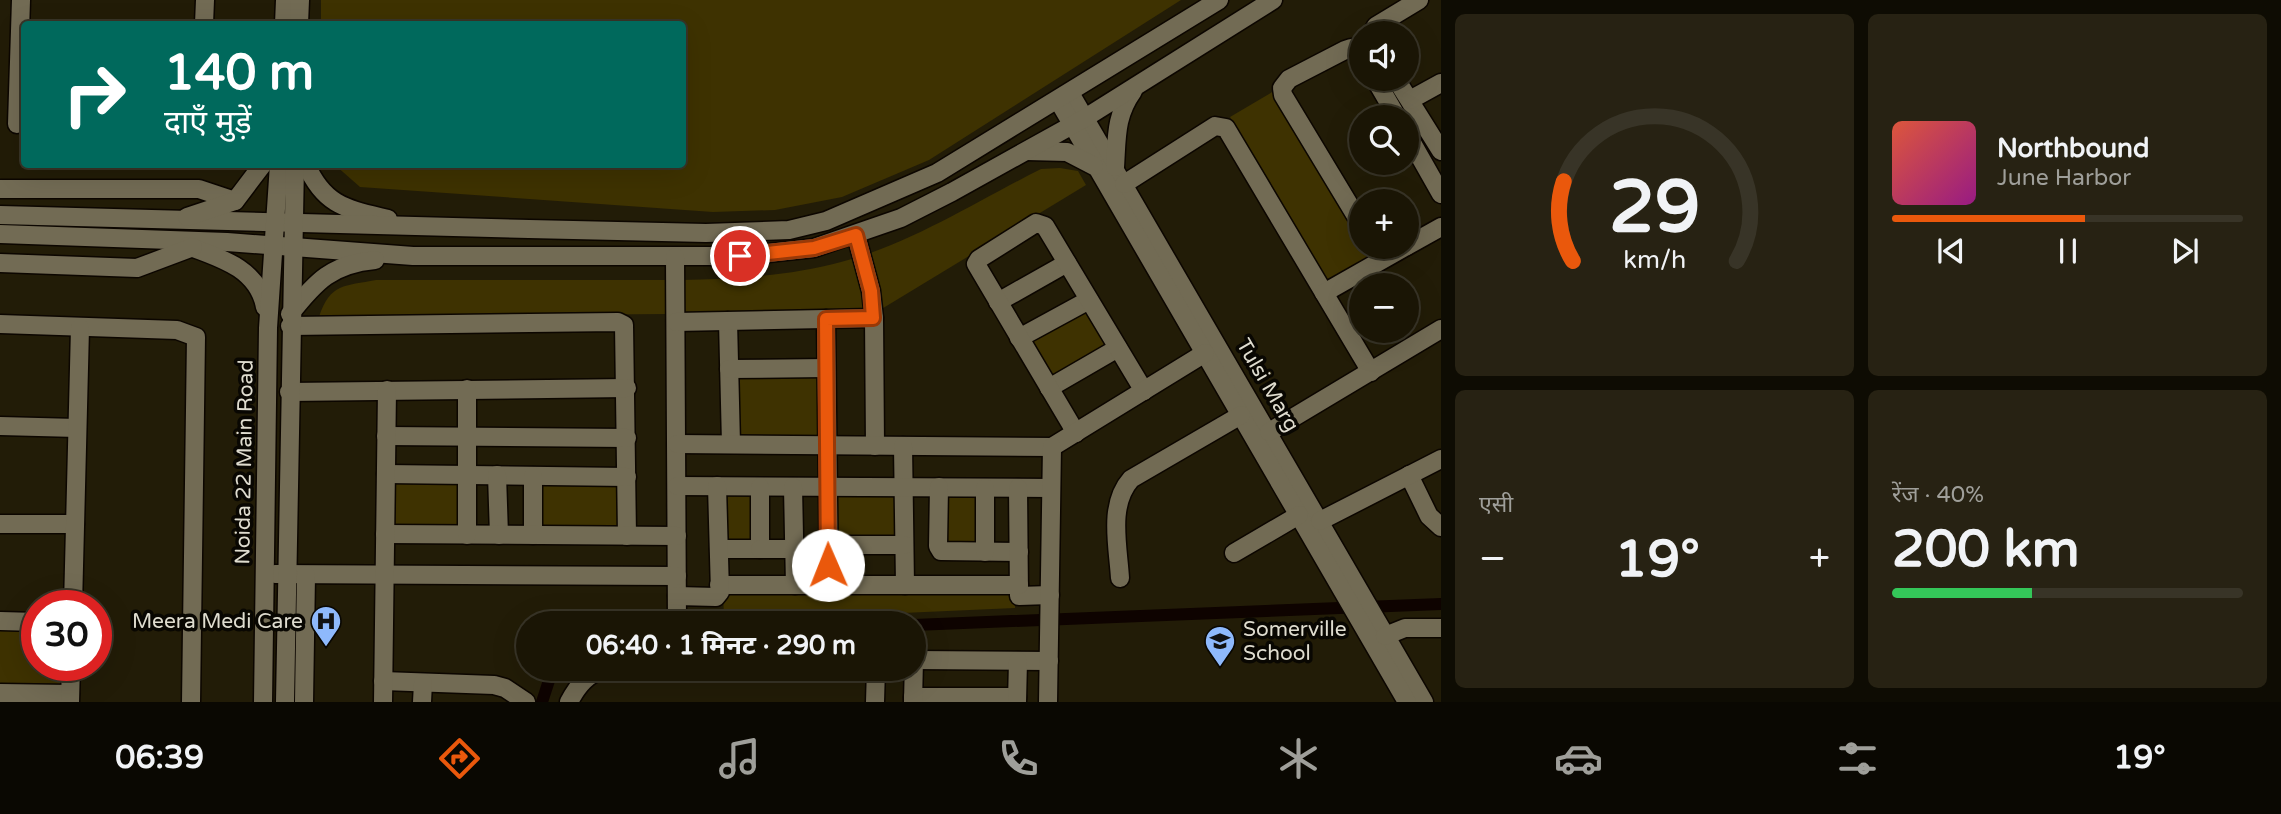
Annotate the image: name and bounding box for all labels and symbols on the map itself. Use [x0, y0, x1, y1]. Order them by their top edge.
pin [710, 226, 770, 286]
street label: Tulsi Marg [1231, 334, 1304, 436]
street label: Noida 22 Main Road [230, 359, 259, 565]
position arrow [791, 528, 865, 602]
speed limit sign: 30 [21, 590, 112, 681]
hospital icon: Meera Medi Care [309, 604, 343, 648]
place label: Meera Medi Care [132, 609, 303, 634]
place label: Somerville School [1243, 617, 1347, 666]
school or university icon: Somerville School [1203, 624, 1237, 668]

